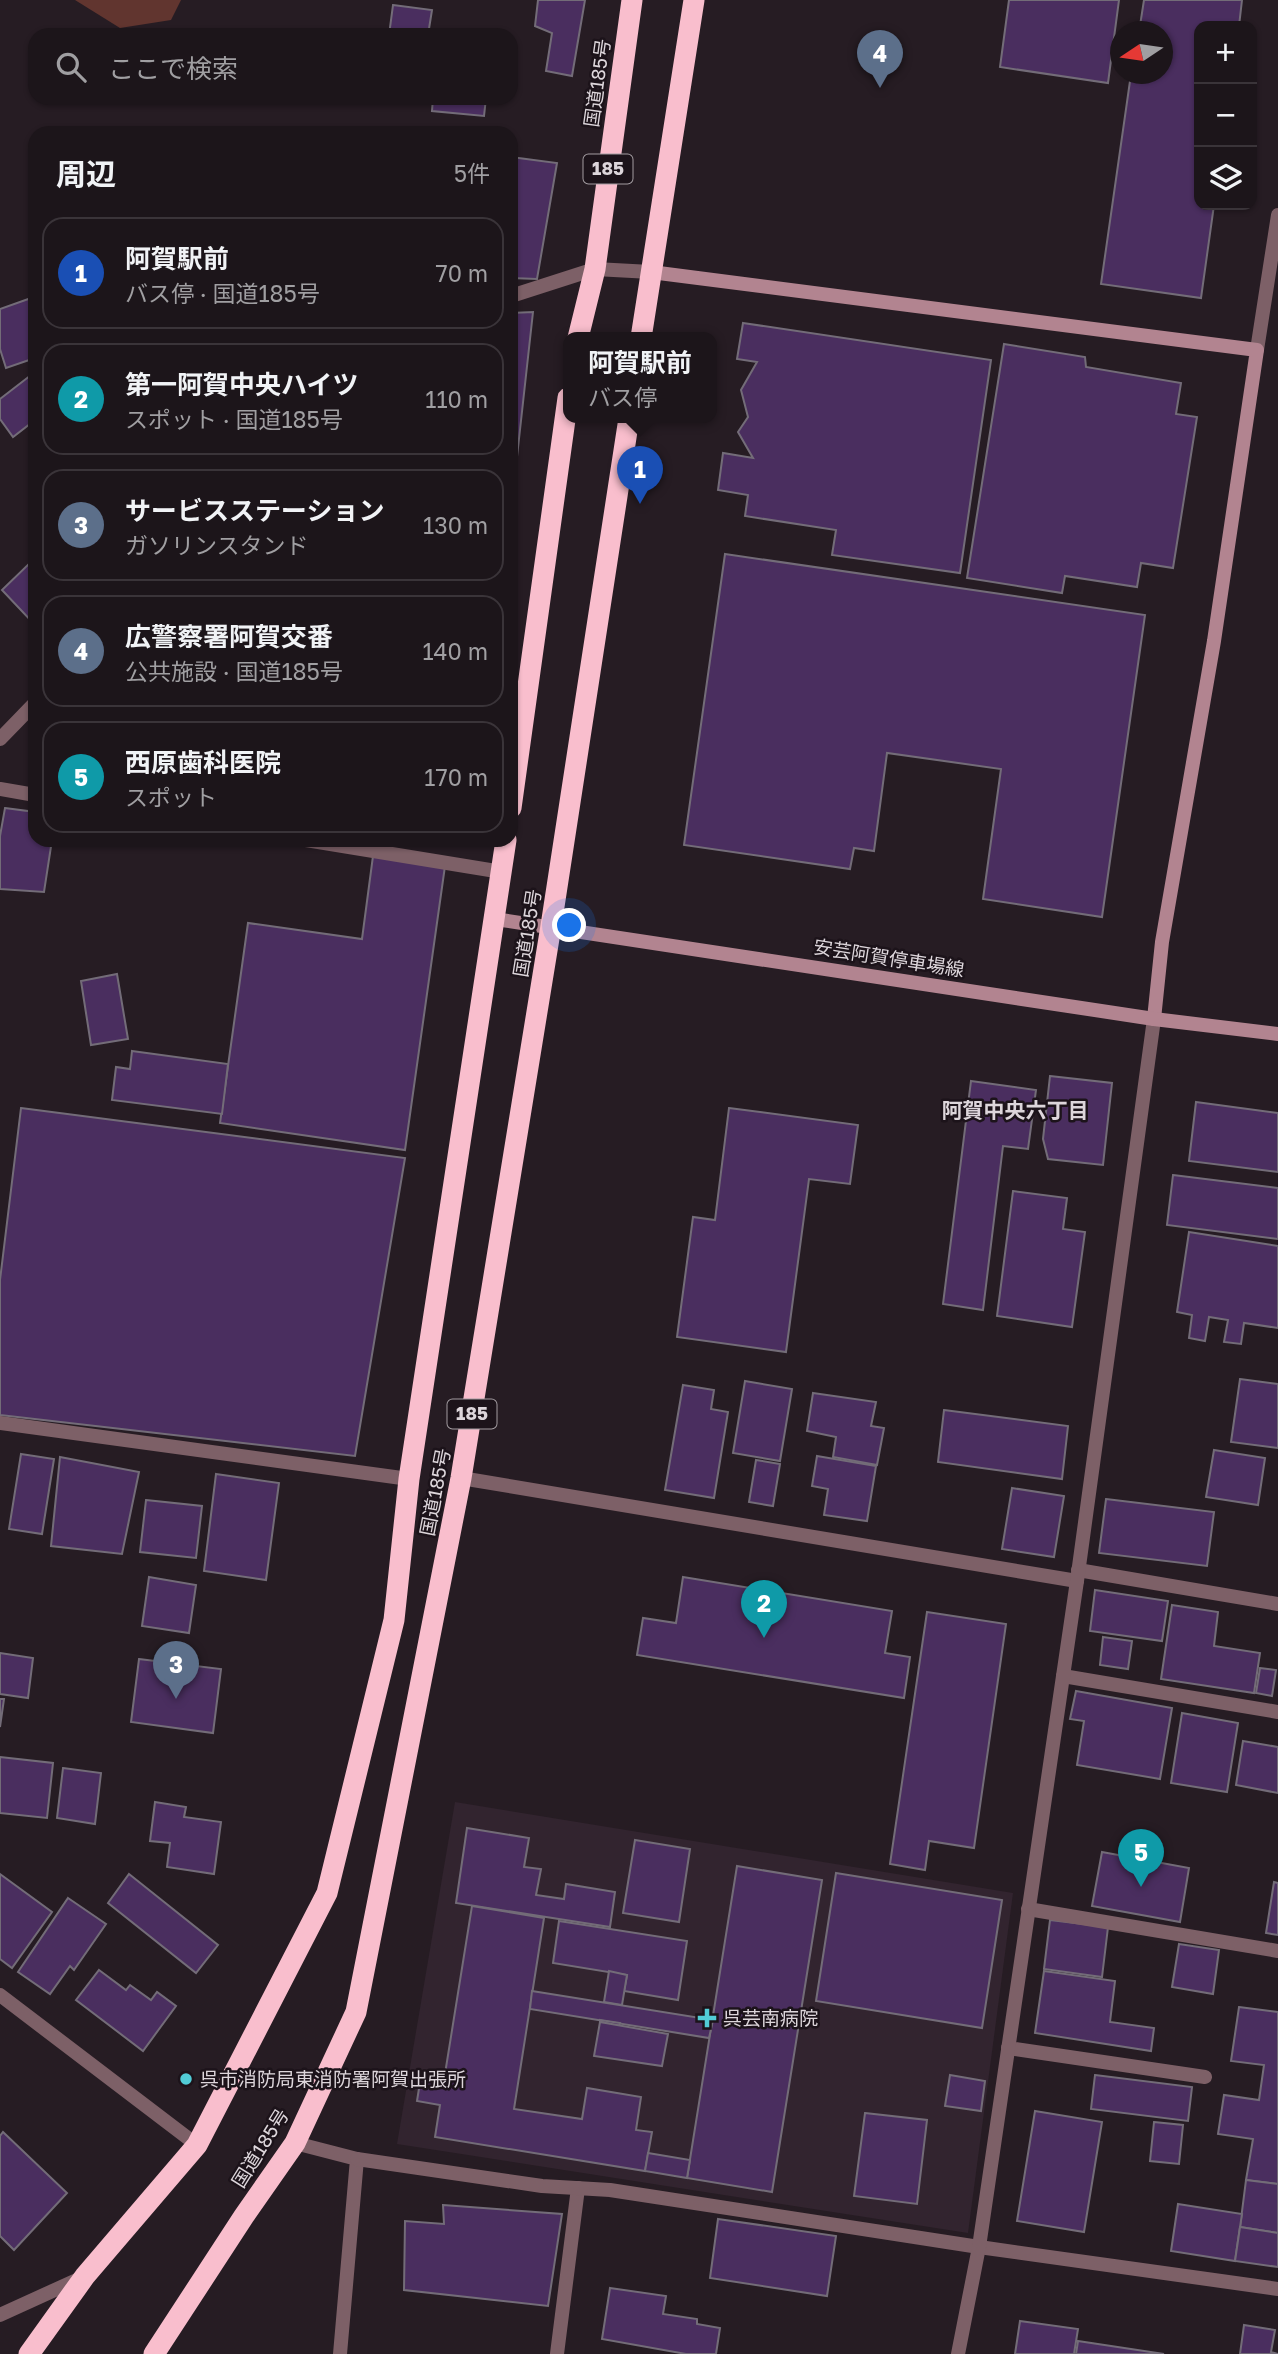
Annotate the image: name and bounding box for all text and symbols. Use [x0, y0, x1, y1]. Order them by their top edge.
north arrow [1110, 21, 1173, 84]
map controls [1194, 21, 1257, 210]
button: + [1194, 21, 1257, 84]
search box [28, 28, 518, 105]
pin: 4 [857, 30, 903, 88]
street label: 国道185号 [579, 37, 614, 129]
icon: search [52, 48, 90, 86]
text: ここで検索 [108, 53, 238, 84]
button: − [1194, 84, 1257, 147]
button: layers [1194, 147, 1257, 210]
road number: 185 [584, 154, 632, 184]
text: 周辺 [56, 156, 116, 192]
text: 5件 [454, 159, 490, 187]
text: 阿賀駅前 [125, 243, 229, 274]
text: 1 [75, 259, 87, 287]
text: 70 m [435, 259, 488, 287]
text: バス停 · 国道185号 [125, 279, 320, 307]
popup [563, 332, 717, 423]
text: 阿賀駅前 [588, 347, 692, 378]
text: 第一阿賀中央ハイツ [125, 369, 358, 400]
text: バス停 [588, 383, 657, 411]
text: 2 [74, 385, 88, 413]
text: 110 m [425, 385, 488, 413]
text: スポット · 国道185号 [125, 405, 343, 433]
pin: 1 [617, 446, 663, 504]
text: サービスステーション [125, 495, 384, 526]
text: 3 [74, 511, 88, 539]
text: 130 m [423, 511, 488, 539]
text: ガソリンスタンド [125, 531, 309, 559]
text: 広警察署阿賀交番 [125, 621, 333, 652]
text: 4 [74, 637, 88, 665]
text: 140 m [422, 637, 488, 665]
text: 公共施設 · 国道185号 [125, 657, 343, 685]
text: 西原歯科医院 [125, 747, 281, 778]
text: 5 [74, 763, 88, 791]
text: 170 m [424, 763, 488, 791]
text: スポット [125, 783, 217, 811]
street label: 国道185号 [508, 887, 545, 979]
your location [552, 908, 586, 942]
street label: 安芸阿賀停車場線 [812, 934, 966, 981]
district label: 阿賀中央六丁目 [942, 1097, 1089, 1123]
road number: 185 [448, 1400, 496, 1428]
street label: 国道185号 [415, 1446, 454, 1538]
pin: 2 [741, 1580, 787, 1638]
pin: 3 [153, 1641, 199, 1699]
pin: 5 [1118, 1829, 1164, 1887]
place label: 呉芸南病院 [723, 2006, 818, 2029]
marker: 呉芸南病院 [697, 2008, 717, 2028]
place label: 呉市消防局東消防署阿賀出張所 [200, 2067, 466, 2090]
marker: 呉市消防局東消防署阿賀出張所 [178, 2071, 194, 2087]
street label: 国道185号 [226, 2104, 293, 2191]

